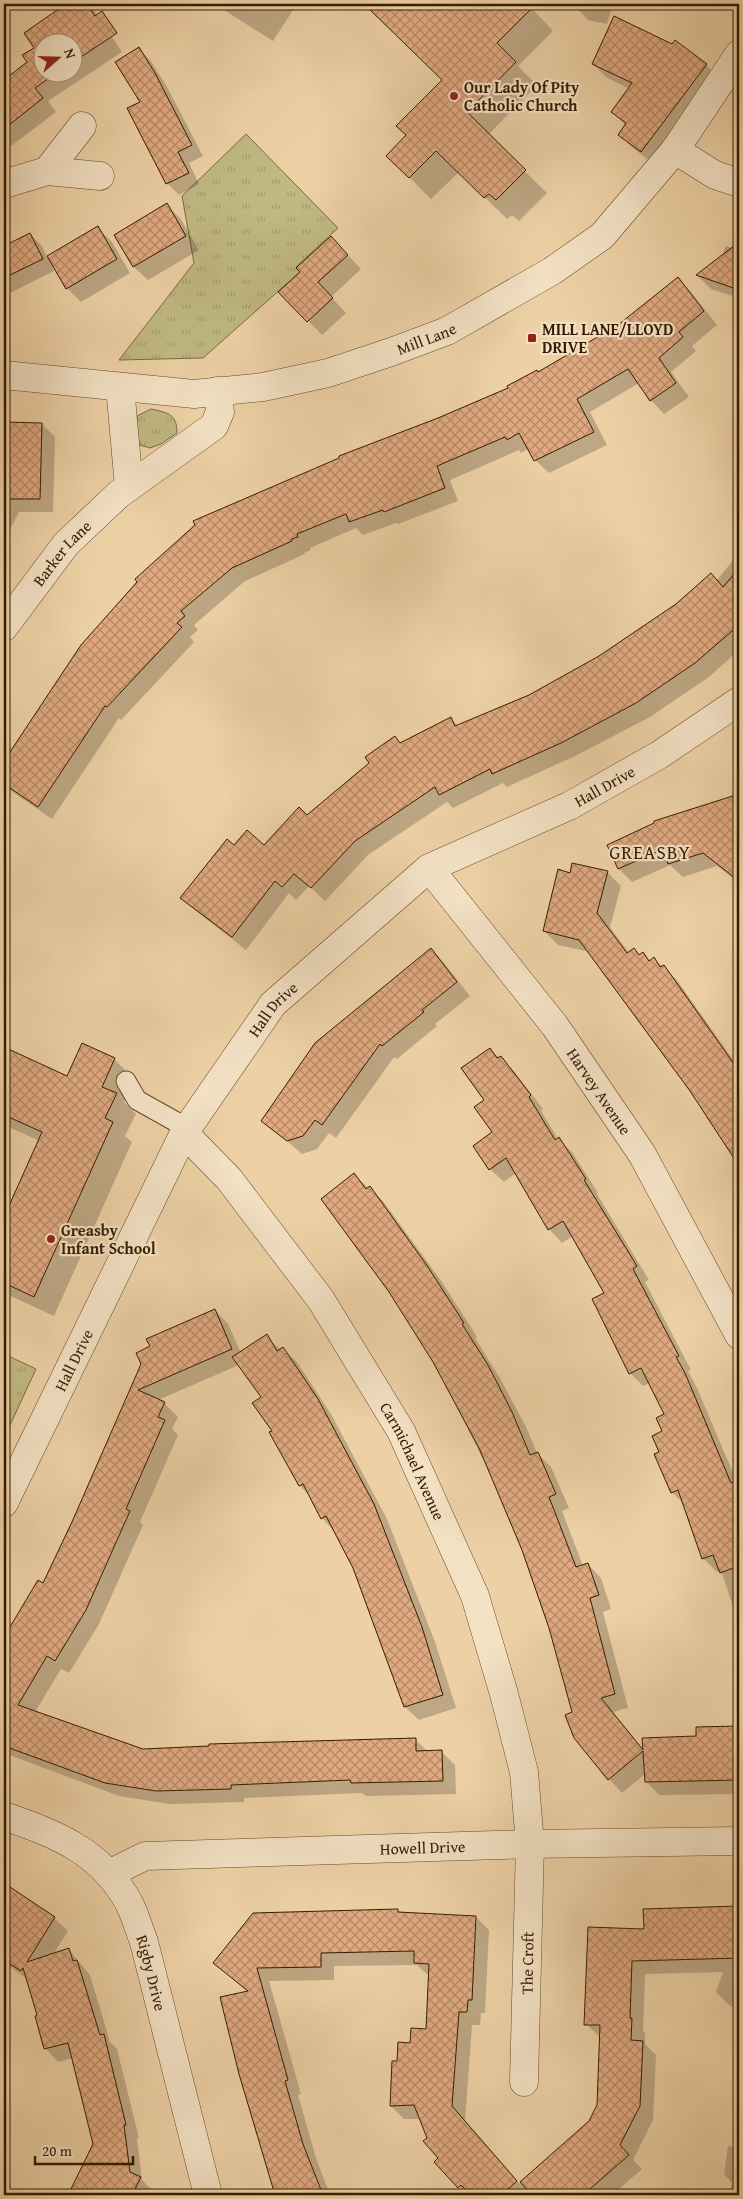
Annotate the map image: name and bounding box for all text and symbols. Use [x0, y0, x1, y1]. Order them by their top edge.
north arrow [32, 32, 82, 82]
text: N [59, 46, 81, 62]
place label: Our Lady Of Pity Catholic Church [464, 75, 580, 117]
marker: Our Lady Of Pity Catholic Church [448, 90, 460, 102]
street label: Mill Lane [393, 316, 461, 361]
place label: MILL LANE/LLOYD DRIVE [542, 317, 673, 359]
marker: MILL LANE/LLOYD DRIVE [526, 332, 538, 344]
street label: Barker Lane [27, 514, 97, 591]
street label: Hall Drive [570, 759, 639, 813]
district label: GREASBY [609, 838, 691, 866]
street label: Hall Drive [242, 976, 303, 1042]
street label: Harvey Avenue [561, 1043, 638, 1140]
place label: Greasby Infant School [61, 1218, 156, 1260]
marker: Greasby Infant School [45, 1233, 57, 1245]
street label: Hall Drive [48, 1325, 99, 1395]
street label: Carmichael Avenue [374, 1397, 451, 1524]
street label: Howell Drive [379, 1834, 466, 1861]
street label: Rigby Drive [130, 1931, 173, 2013]
street label: The Croft [514, 1931, 540, 1995]
scale bar [35, 2134, 132, 2166]
text: 20 m [42, 2140, 73, 2161]

